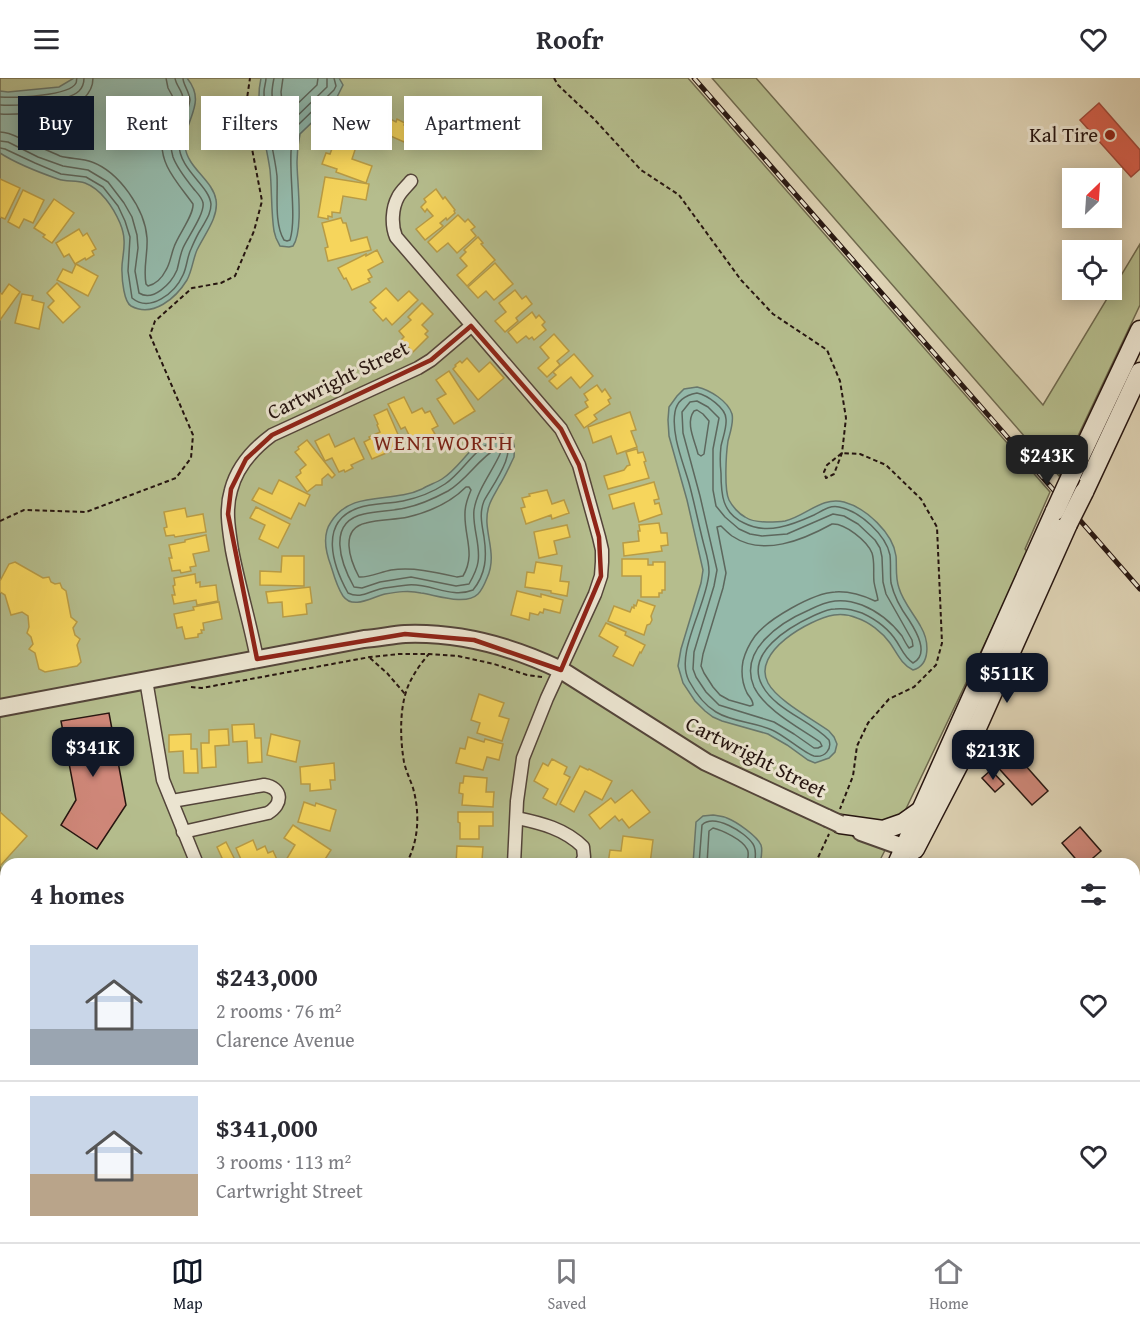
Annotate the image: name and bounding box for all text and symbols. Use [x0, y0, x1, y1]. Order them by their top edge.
text: Roofr [536, 19, 604, 59]
icon: menu [30, 23, 63, 56]
icon: heart [1077, 23, 1110, 56]
chip: Buy [18, 96, 94, 150]
chip: Rent [106, 96, 189, 150]
chip: Filters [201, 96, 299, 150]
chip: New [311, 96, 392, 150]
chip: Apartment [404, 96, 542, 150]
place label: Kal Tire [1029, 119, 1098, 150]
marker: Kal Tire [1103, 128, 1117, 142]
north arrow [1062, 168, 1122, 228]
map controls [1062, 168, 1122, 300]
button: locate [1062, 240, 1122, 300]
street label: Cartwright Street [262, 332, 414, 427]
district label: WENTWORTH [374, 426, 514, 458]
pin: $243K [1005, 435, 1089, 486]
text: $243K [1020, 440, 1074, 469]
pin: $511K [965, 653, 1049, 704]
text: $511K [980, 658, 1034, 687]
street label: Cartwright Street [680, 708, 833, 806]
pin: $341K [51, 727, 135, 778]
pin: $213K [951, 730, 1035, 781]
text: $341K [66, 732, 120, 761]
text: $213K [966, 735, 1020, 764]
text: 4 homes [30, 875, 125, 914]
icon: filters [1077, 878, 1110, 911]
text: $243,000 [216, 957, 318, 996]
icon: home [78, 969, 150, 1041]
icon: heart [1077, 989, 1110, 1022]
text: 2 rooms · 76 m² [216, 996, 342, 1025]
text: Clarence Avenue [216, 1025, 355, 1054]
text: $341,000 [216, 1108, 318, 1147]
icon: home [78, 1120, 150, 1192]
icon: heart [1077, 1140, 1110, 1173]
text: 3 rooms · 113 m² [216, 1147, 351, 1176]
text: Cartwright Street [216, 1176, 363, 1205]
tab: Map [171, 1255, 204, 1315]
tab: Saved [547, 1255, 586, 1315]
tab: Home [929, 1255, 969, 1315]

